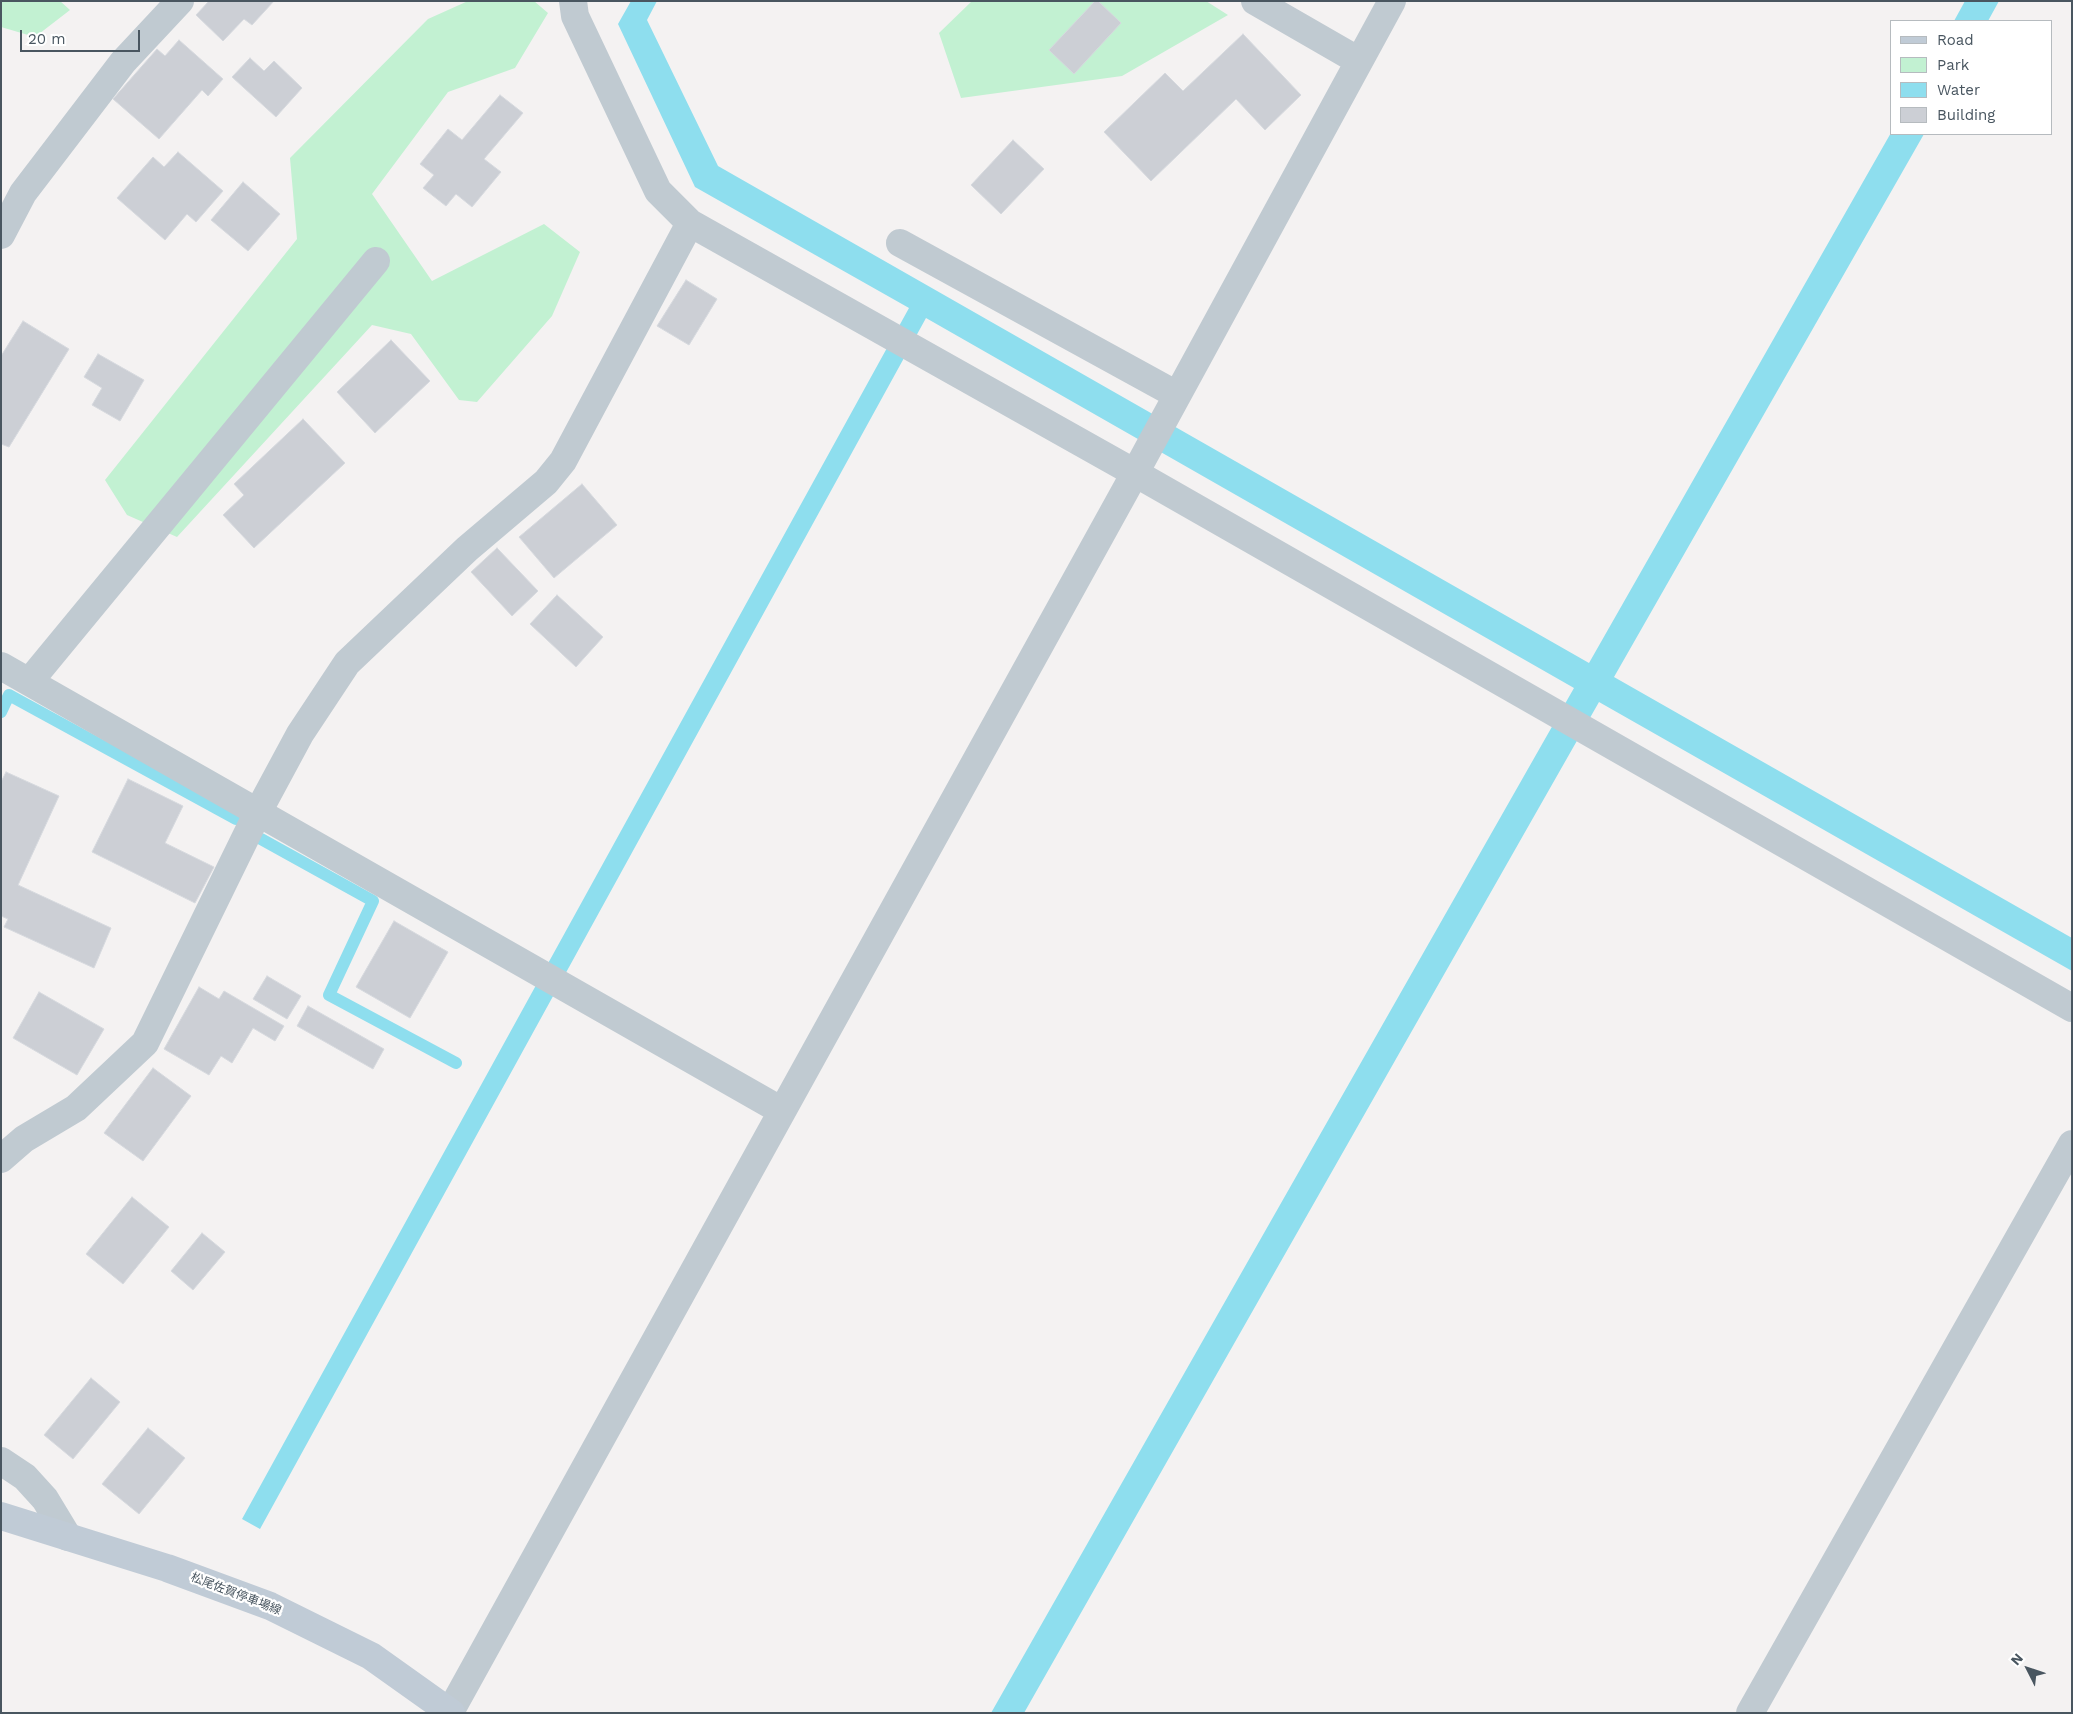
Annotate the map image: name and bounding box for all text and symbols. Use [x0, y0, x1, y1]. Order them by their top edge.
scale bar [22, 20, 142, 52]
legend [1890, 20, 2053, 135]
text: 20 m [28, 30, 66, 48]
text: Road [1937, 31, 1974, 49]
text: Park [1937, 56, 1969, 74]
text: Water [1937, 81, 1980, 99]
text: Building [1937, 106, 1995, 124]
street label: 松尾佐賀停車場線 [189, 1570, 283, 1618]
north arrow [2003, 1644, 2053, 1694]
text: N [2007, 1650, 2026, 1668]

